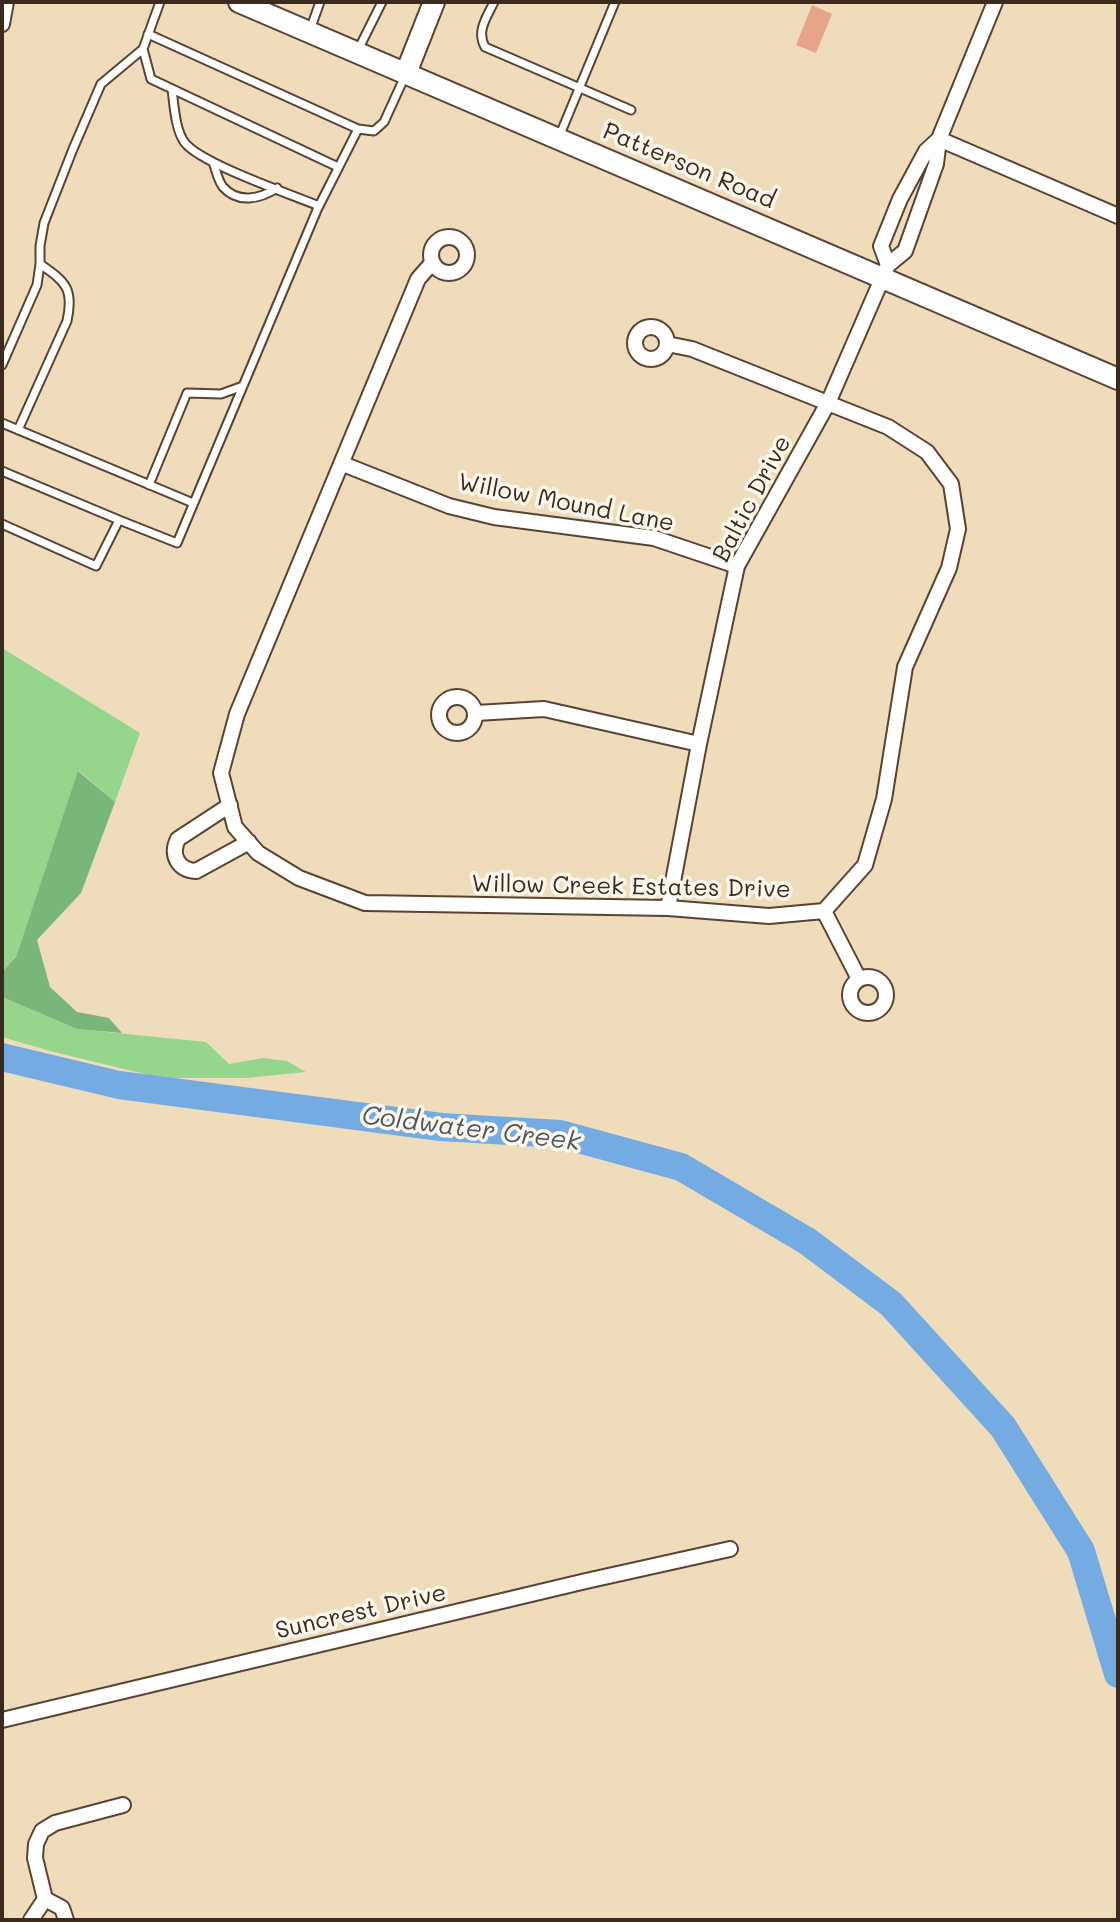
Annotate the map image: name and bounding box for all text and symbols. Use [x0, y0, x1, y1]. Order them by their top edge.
street label: Patterson Road [599, 117, 779, 215]
street label: Baltic Drive [707, 431, 797, 567]
street label: Willow Mound Lane [456, 468, 676, 538]
street label: Willow Creek Estates Drive [471, 870, 791, 904]
water label: Coldwater Creek [360, 1100, 582, 1158]
street label: Suncrest Drive [273, 1578, 449, 1646]

